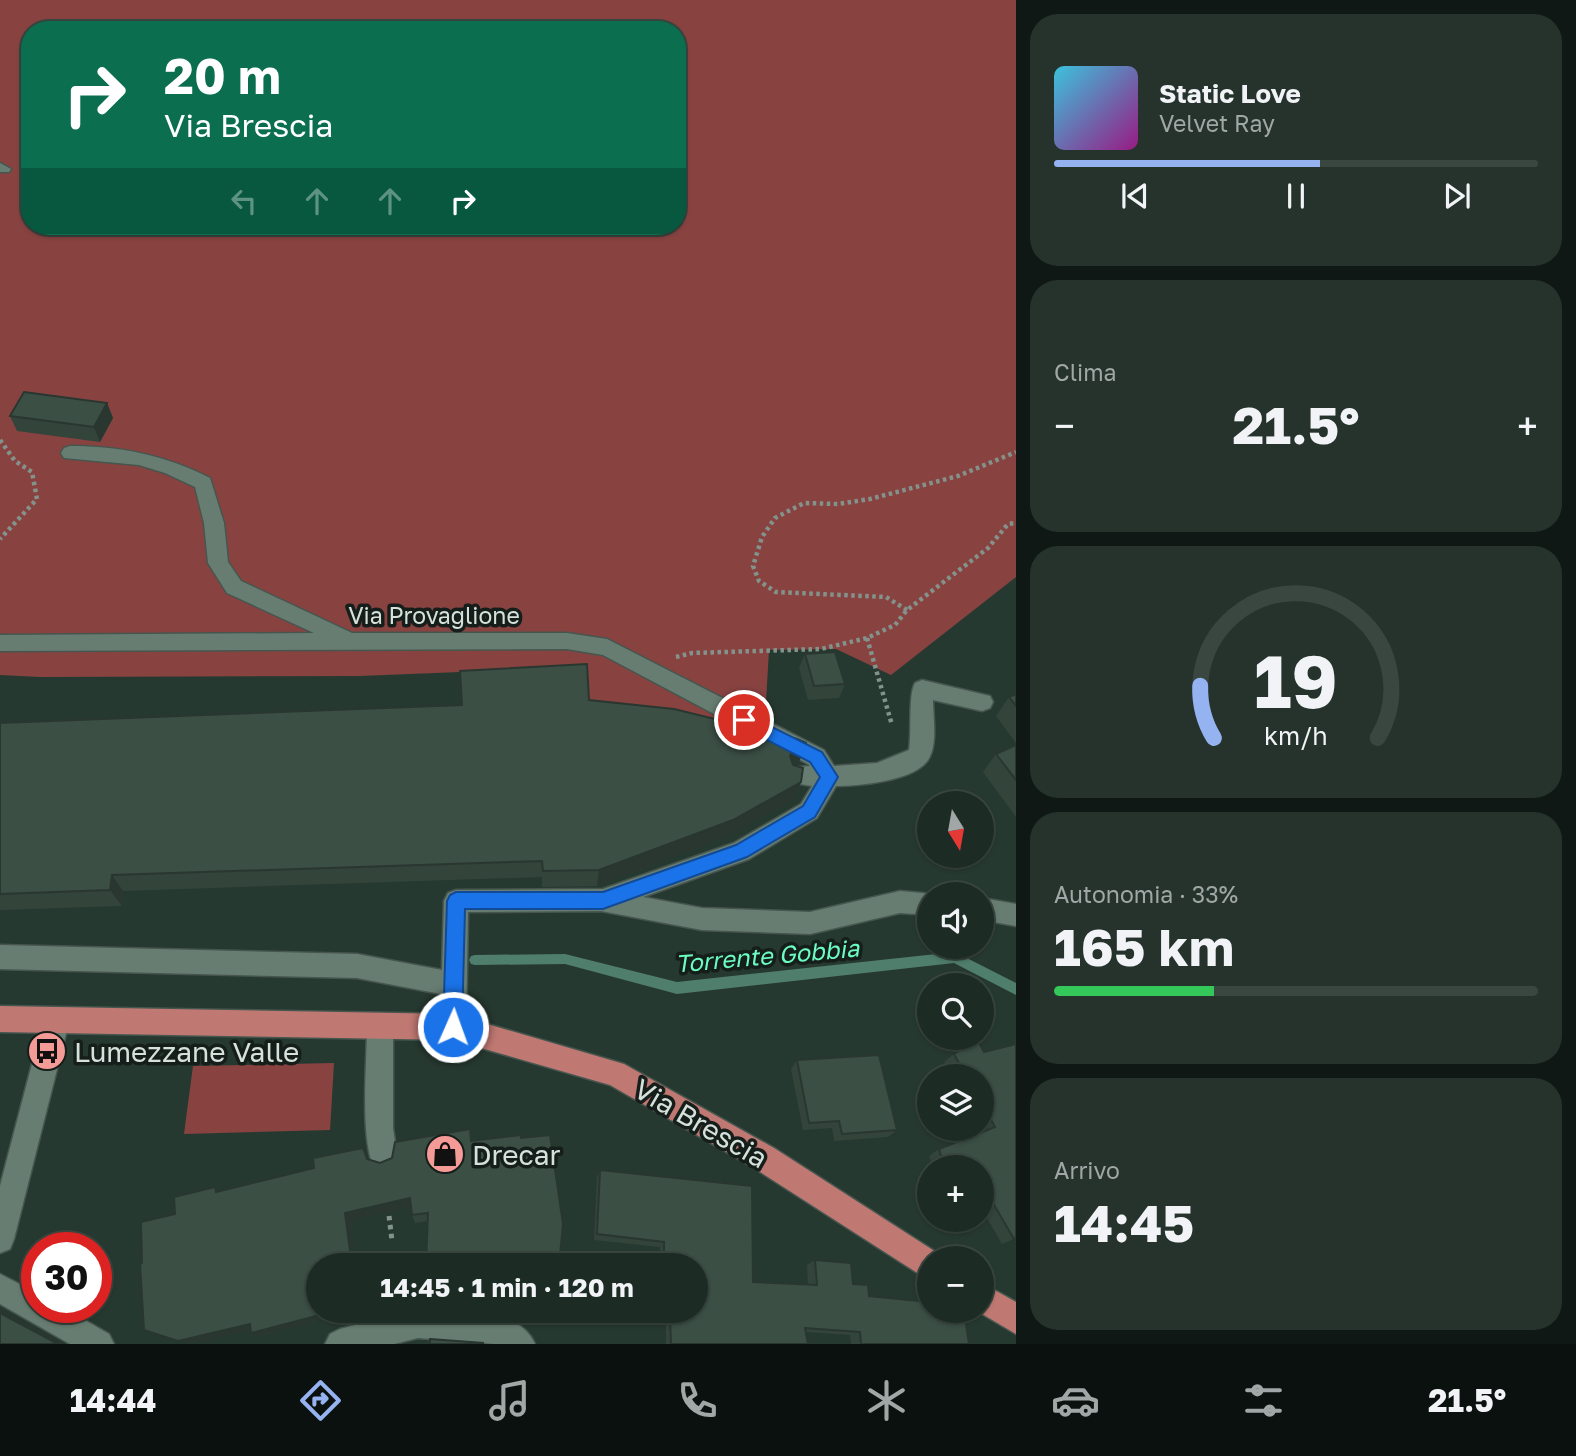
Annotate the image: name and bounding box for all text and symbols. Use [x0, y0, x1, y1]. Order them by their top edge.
text: 20 m [164, 46, 281, 105]
icon: right [49, 49, 140, 140]
text: Static Love [1159, 78, 1301, 109]
text: Via Brescia [164, 106, 333, 144]
text: Velvet Ray [1159, 109, 1275, 137]
icon: previous [1116, 177, 1154, 215]
icon: pause [1277, 177, 1315, 215]
icon: next [1438, 177, 1476, 215]
icon: left [225, 182, 263, 220]
icon: ahead [298, 182, 336, 220]
icon: ahead [371, 182, 409, 220]
icon: right [444, 182, 482, 220]
text: Clima [1054, 358, 1117, 386]
text: 21.5° [1232, 393, 1360, 455]
text: − [1054, 403, 1075, 448]
text: + [1517, 403, 1538, 448]
street label: Via Provaglione [348, 601, 520, 629]
text: 19 [1254, 637, 1338, 724]
pin [714, 690, 774, 750]
icon: arrive [725, 701, 763, 739]
text: km/h [1264, 720, 1328, 751]
north arrow [917, 791, 994, 868]
map controls [917, 791, 994, 1323]
text: Autonomia · 33% [1054, 880, 1238, 908]
button: sound [917, 882, 994, 959]
text: 165 km [1054, 915, 1234, 977]
water label: Torrente Gobbia [674, 932, 862, 977]
button: search [917, 973, 994, 1050]
position arrow [416, 990, 490, 1064]
bus stop icon: Lumezzane Valle [26, 1030, 68, 1072]
place label: Lumezzane Valle [74, 1035, 299, 1068]
button: layers [917, 1064, 994, 1141]
street label: Via Brescia [629, 1072, 773, 1174]
shop icon: Drecar [424, 1133, 466, 1175]
place label: Drecar [472, 1138, 561, 1171]
button: + [917, 1155, 994, 1232]
text: Arrivo [1054, 1156, 1120, 1184]
text: 14:45 [1054, 1191, 1194, 1253]
speed limit sign: 30 [21, 1232, 112, 1323]
button: − [917, 1246, 994, 1323]
text: 14:45 · 1 min · 120 m [380, 1272, 634, 1303]
icon: directions [296, 1376, 345, 1425]
icon: music [485, 1376, 534, 1425]
icon: phone [673, 1376, 722, 1425]
icon: climate [862, 1376, 911, 1425]
icon: car [1051, 1376, 1100, 1425]
icon: filters [1239, 1376, 1288, 1425]
text: 14:44 [70, 1381, 157, 1419]
text: 21.5° [1428, 1381, 1506, 1419]

